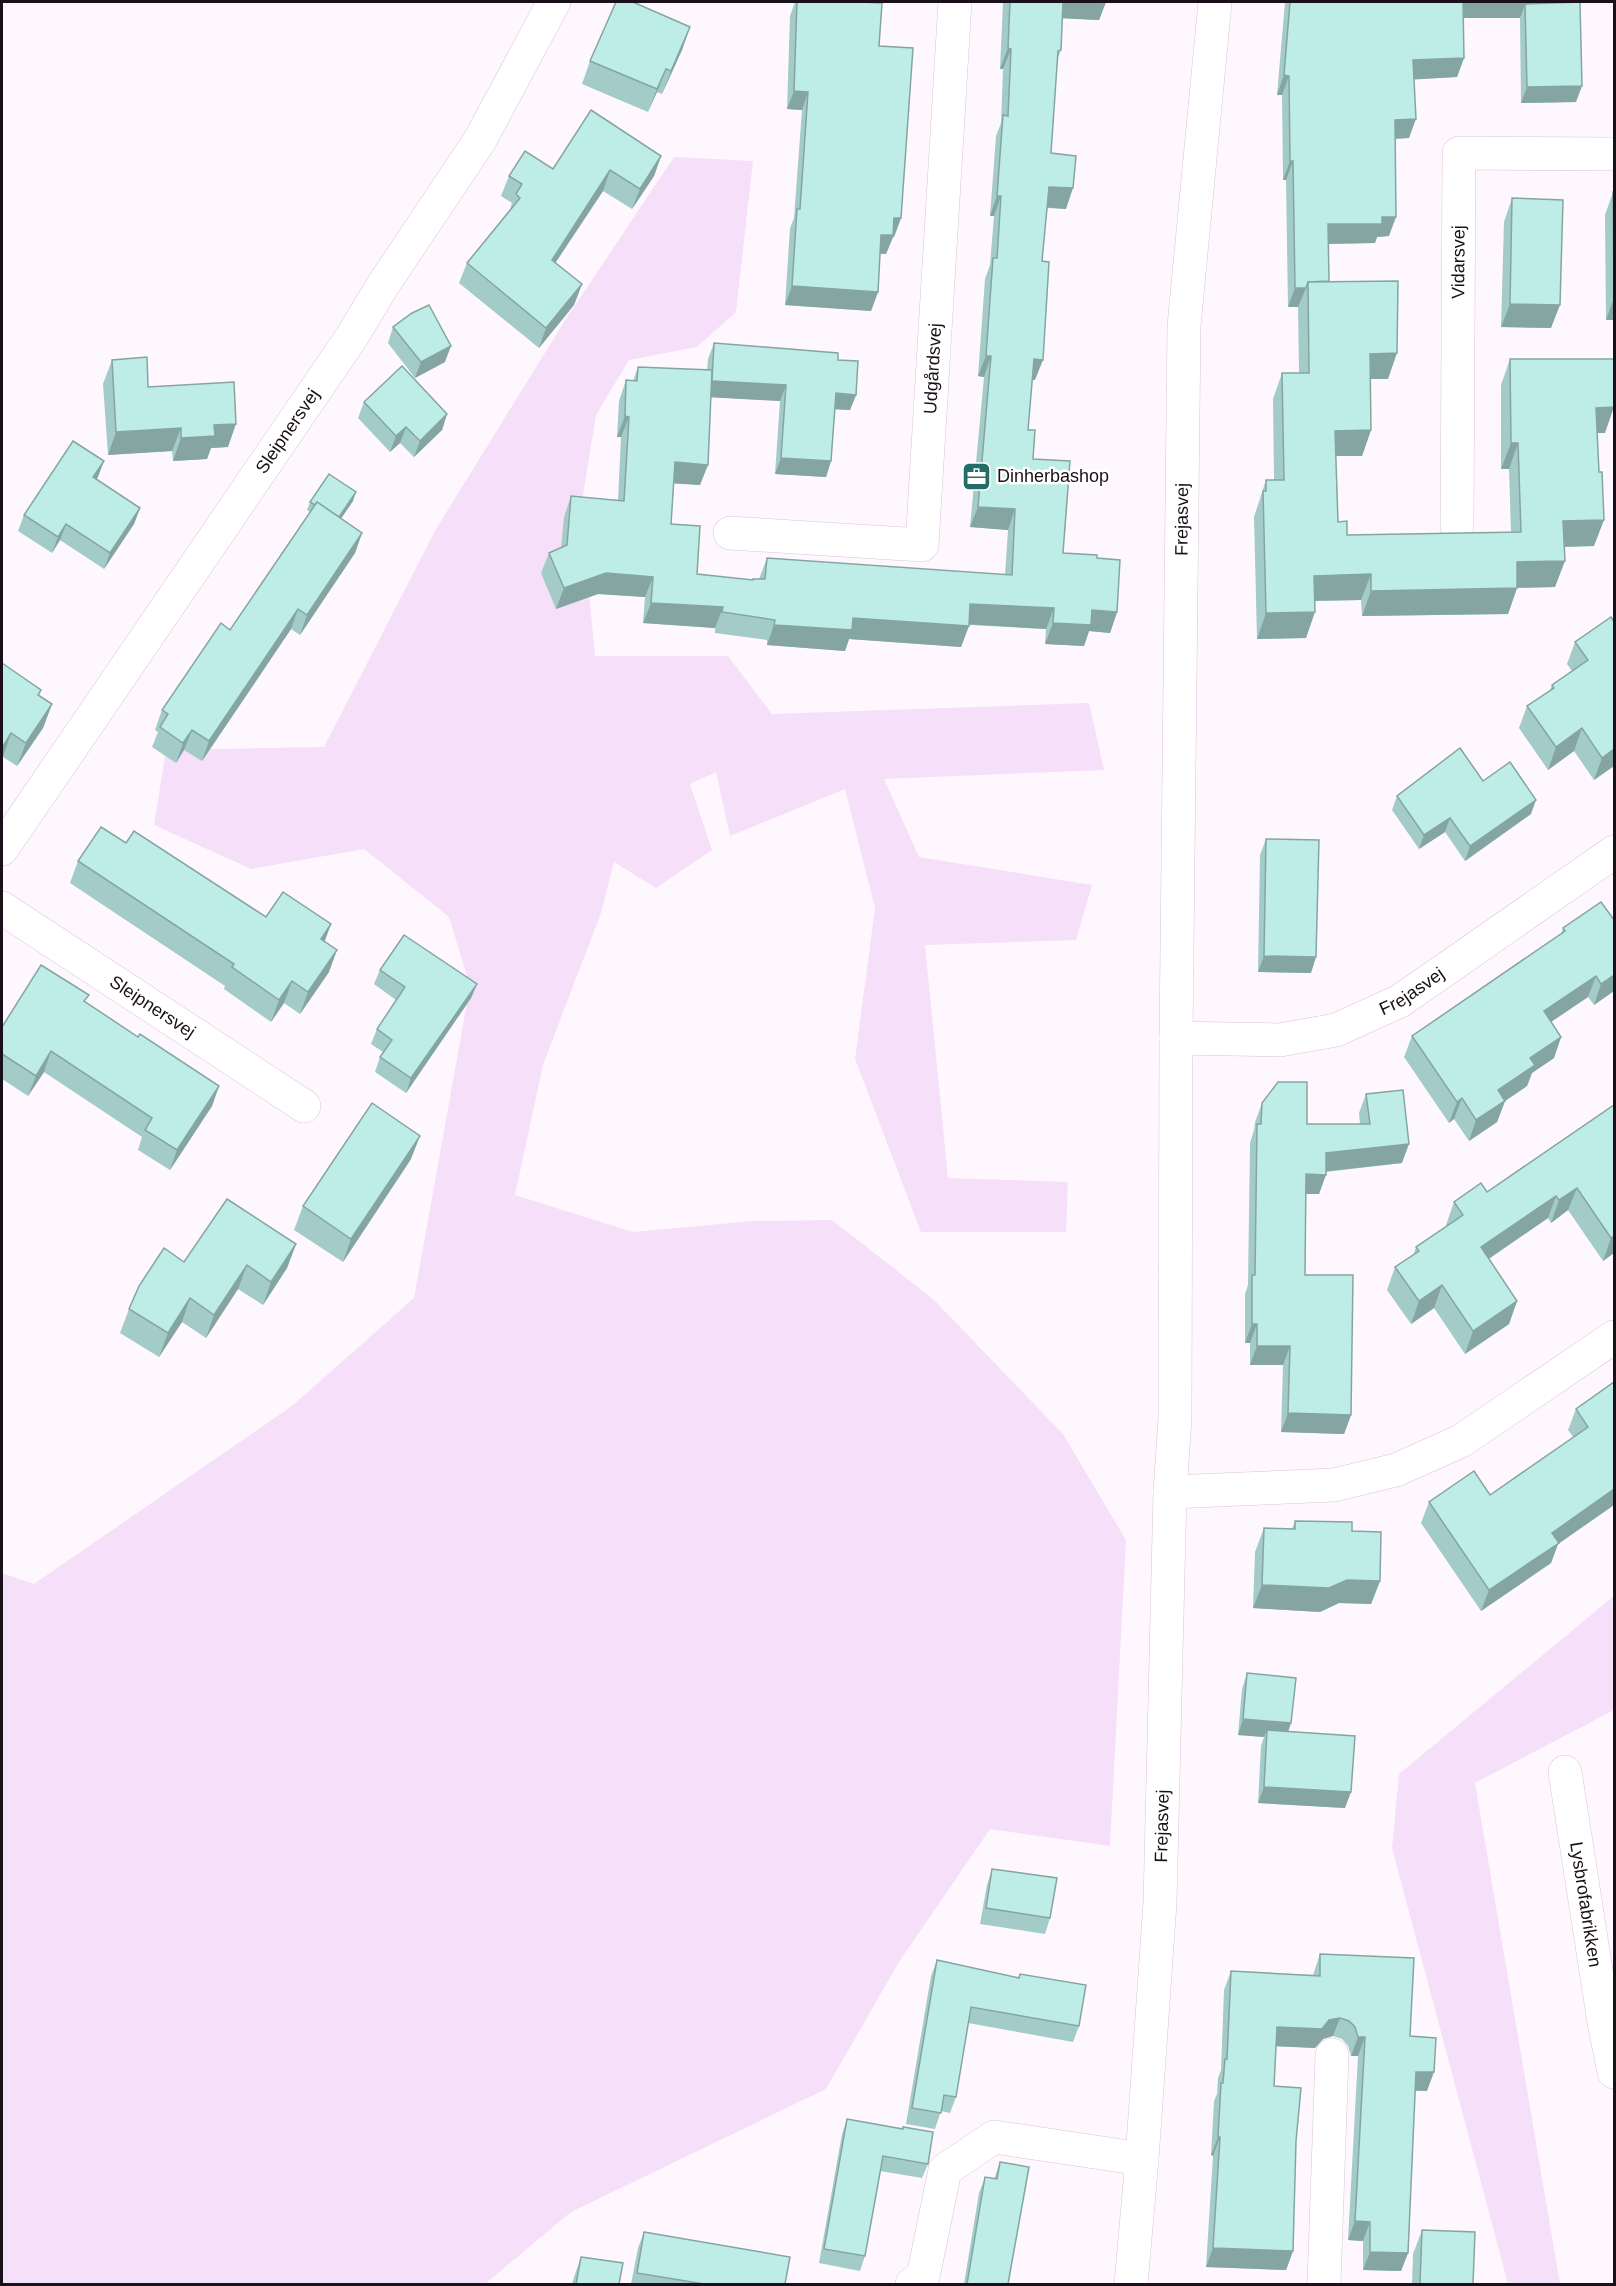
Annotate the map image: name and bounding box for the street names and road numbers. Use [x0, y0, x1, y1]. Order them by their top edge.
street label: Vidarsvej [1448, 225, 1469, 299]
street label: Udgårdsvej [920, 323, 945, 415]
street label: Sleipnersvej [251, 385, 323, 477]
street label: Frejasvej [1171, 483, 1192, 556]
street label: Frejasvej [1376, 963, 1448, 1019]
street label: Sleipnersvej [106, 971, 199, 1042]
street label: Frejasvej [1151, 1789, 1173, 1863]
street label: Lysbrofabrikken [1566, 1840, 1605, 1968]

